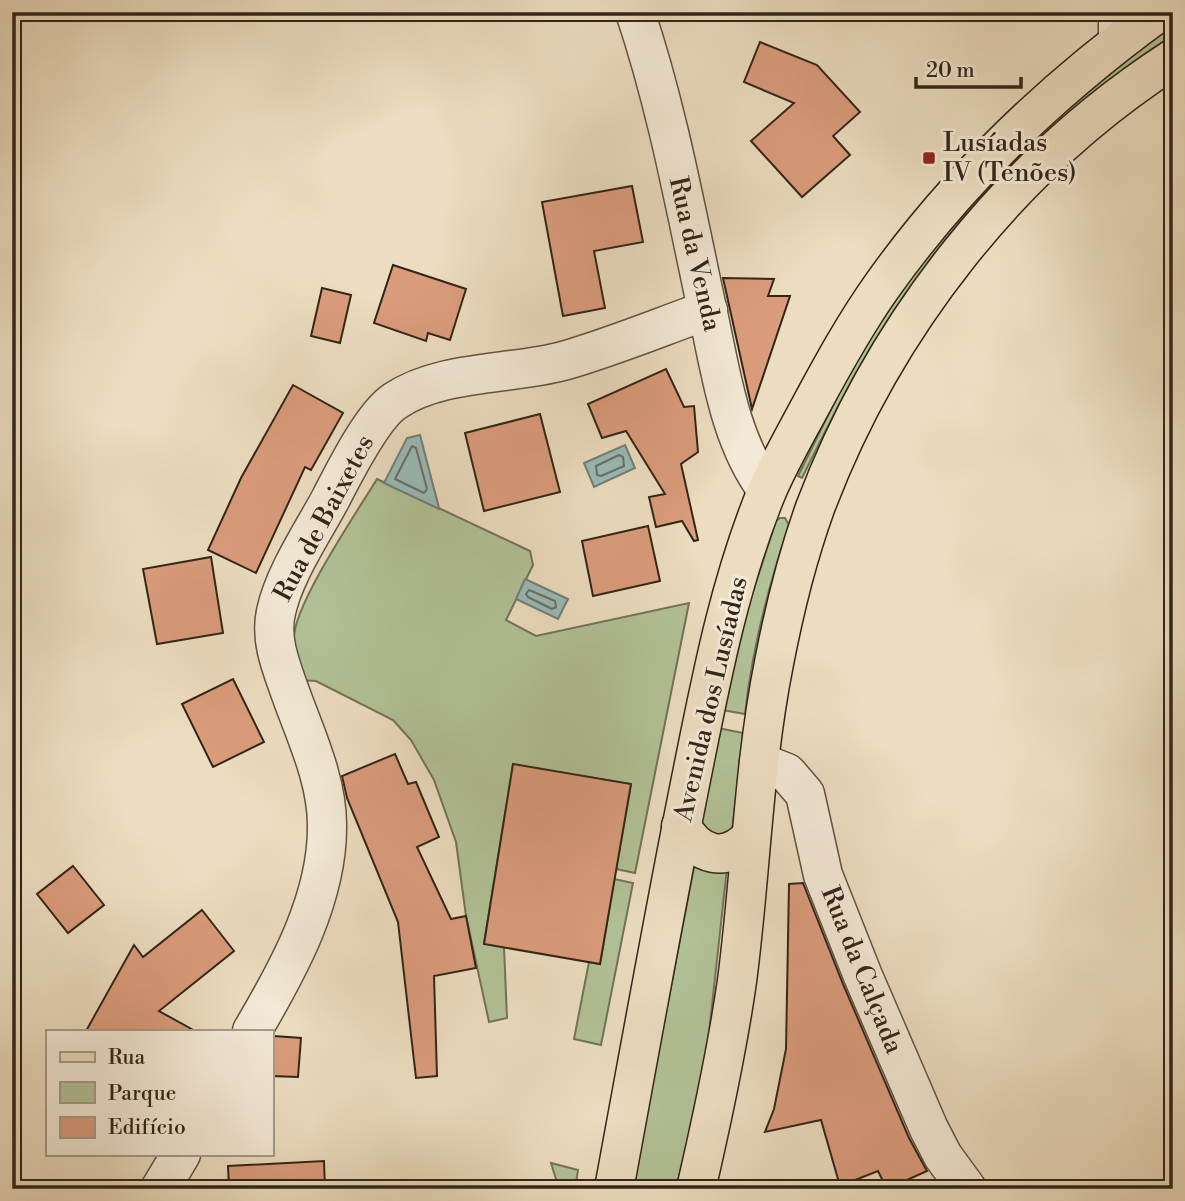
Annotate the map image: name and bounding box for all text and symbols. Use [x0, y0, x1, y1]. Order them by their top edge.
scale bar [916, 46, 1020, 90]
text: 20 m [926, 58, 975, 84]
place label: Lusíadas IV (Tenões) [943, 127, 1077, 189]
marker: Lusíadas IV (Tenões) [921, 150, 937, 166]
street label: Rua da Venda [662, 174, 728, 335]
street label: Rua de Baixetes [267, 429, 381, 607]
street label: Avenida dos Lusíadas [667, 574, 755, 825]
street label: Rua da Calçada [814, 882, 910, 1059]
legend [46, 1030, 273, 1156]
text: Rua [108, 1045, 145, 1071]
text: Parque [108, 1081, 176, 1107]
text: Edifício [108, 1115, 186, 1141]

